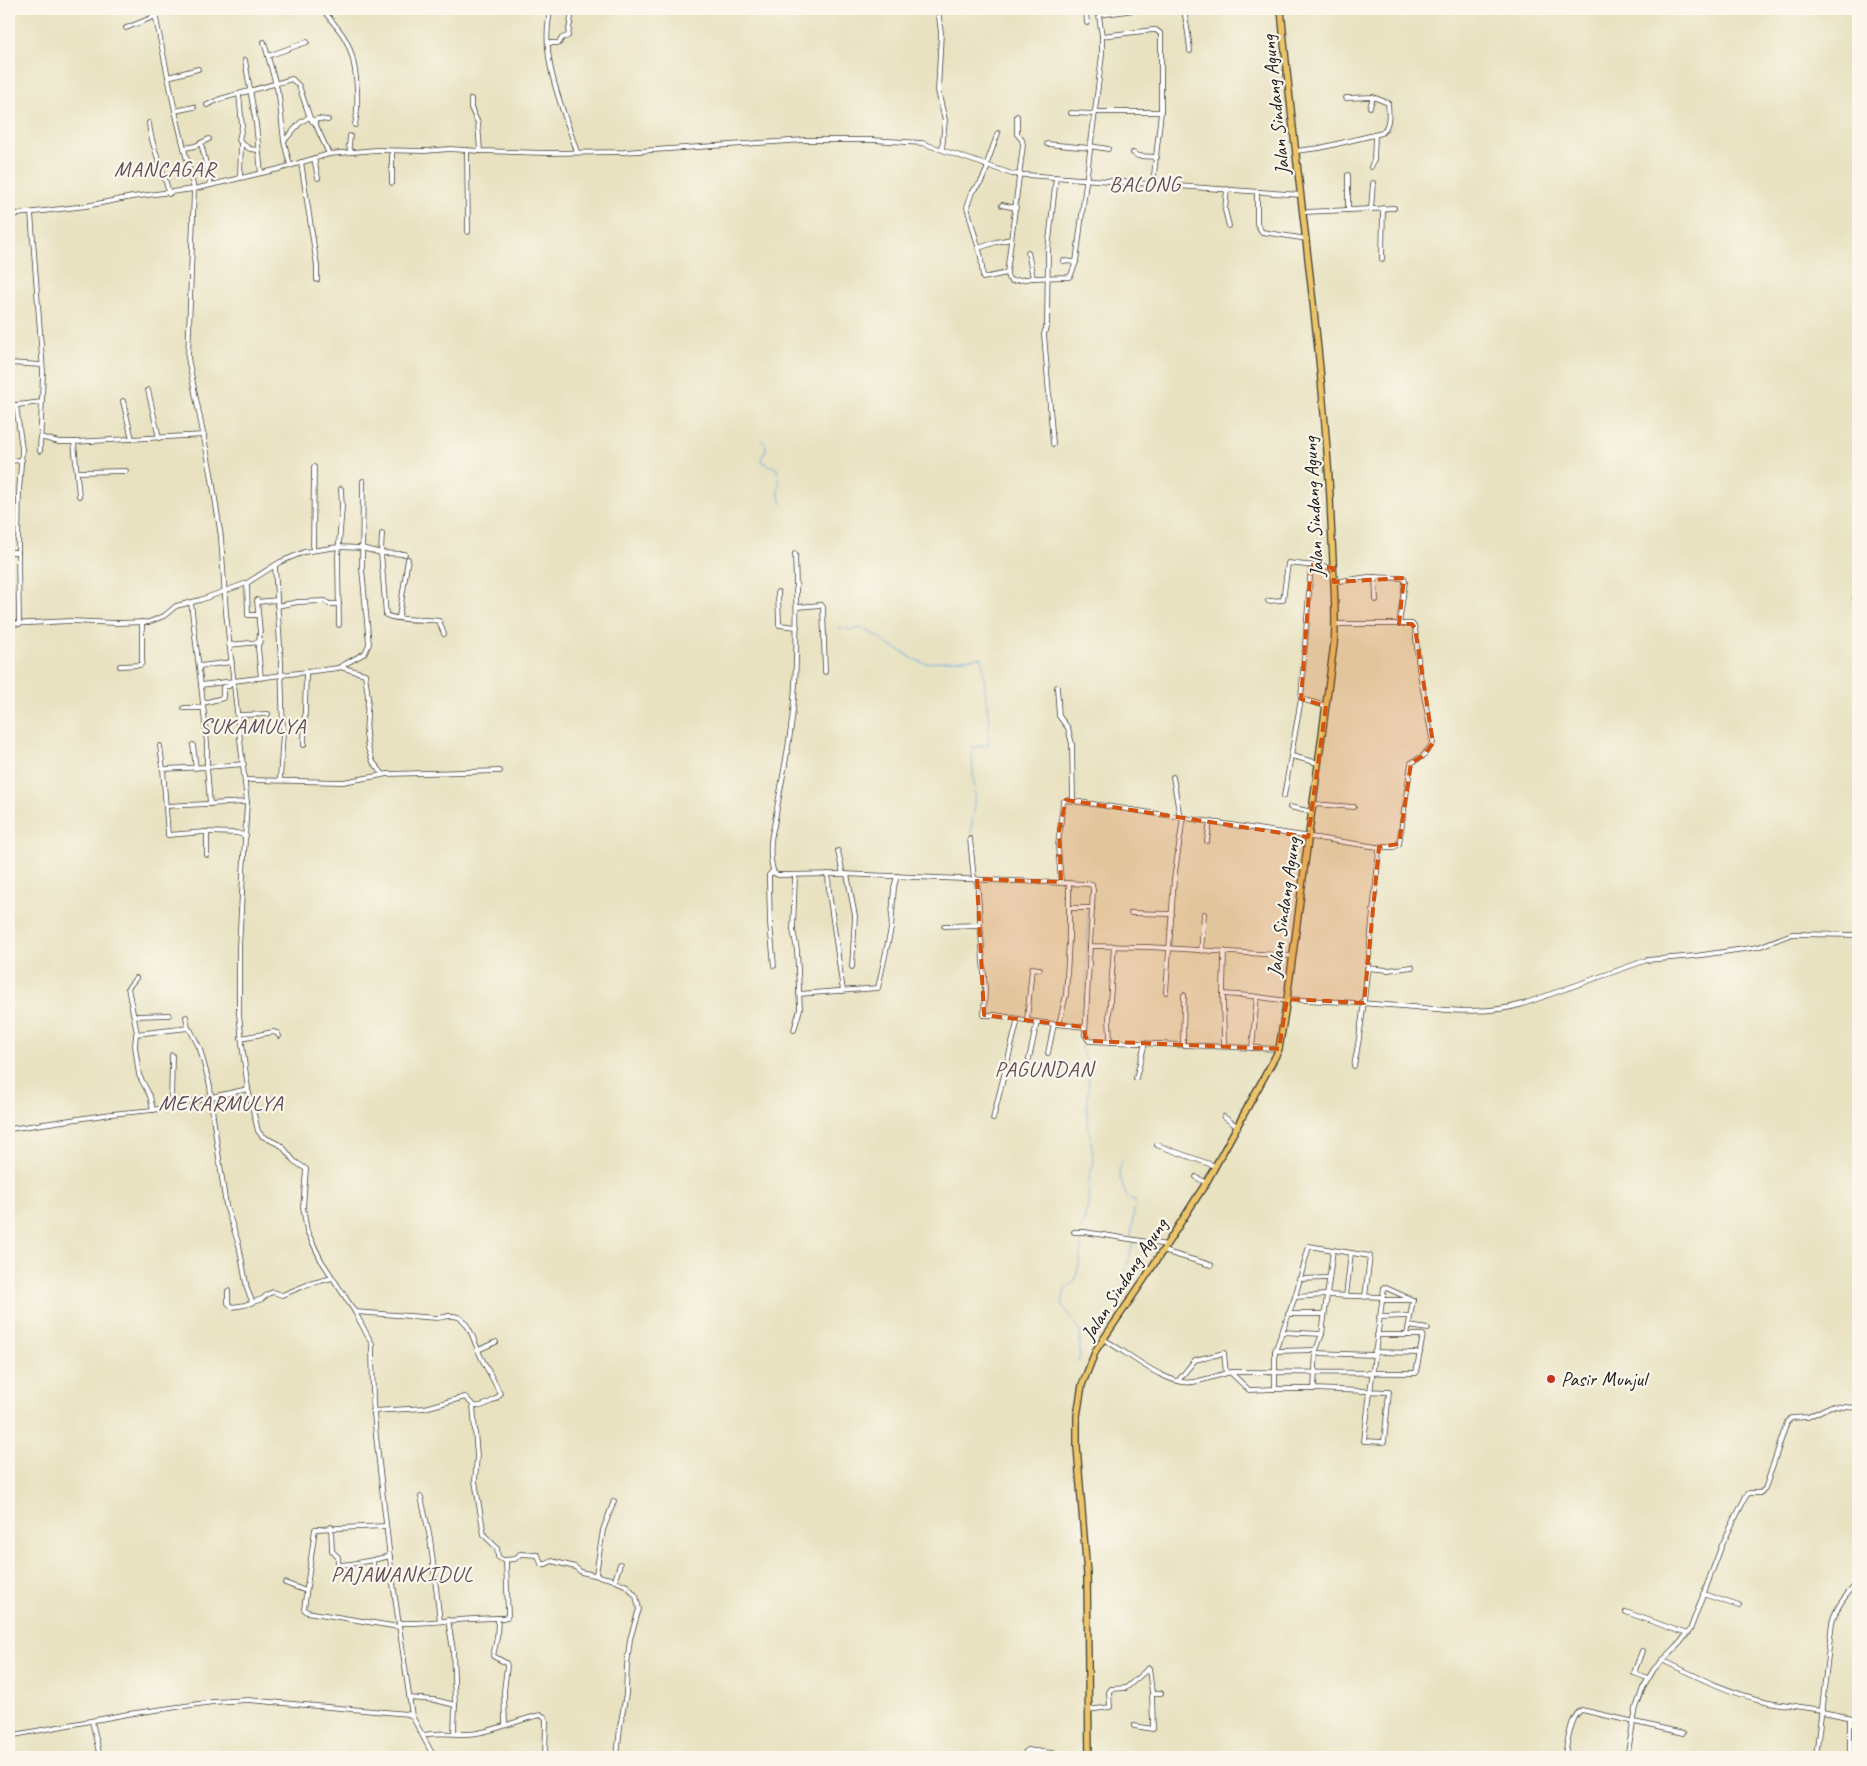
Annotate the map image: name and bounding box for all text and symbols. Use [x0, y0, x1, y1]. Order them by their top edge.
street label: Jalan Sindang Agung [1256, 32, 1295, 177]
district label: MANCAGAR [114, 155, 218, 183]
district label: BALONG [1109, 170, 1182, 198]
street label: Jalan Sindang Agung [1297, 434, 1330, 579]
district label: SUKAMULYA [200, 712, 306, 740]
street label: Jalan Sindang Agung [1261, 834, 1306, 979]
district label: PAGUNDAN [994, 1055, 1096, 1083]
district label: MEKARMULYA [158, 1089, 284, 1117]
street label: Jalan Sindang Agung [1075, 1212, 1174, 1346]
place label: Pasir Munjul [1561, 1367, 1650, 1392]
marker: Pasir Munjul [1545, 1373, 1557, 1385]
district label: PAJAWANKIDUL [331, 1560, 473, 1588]

